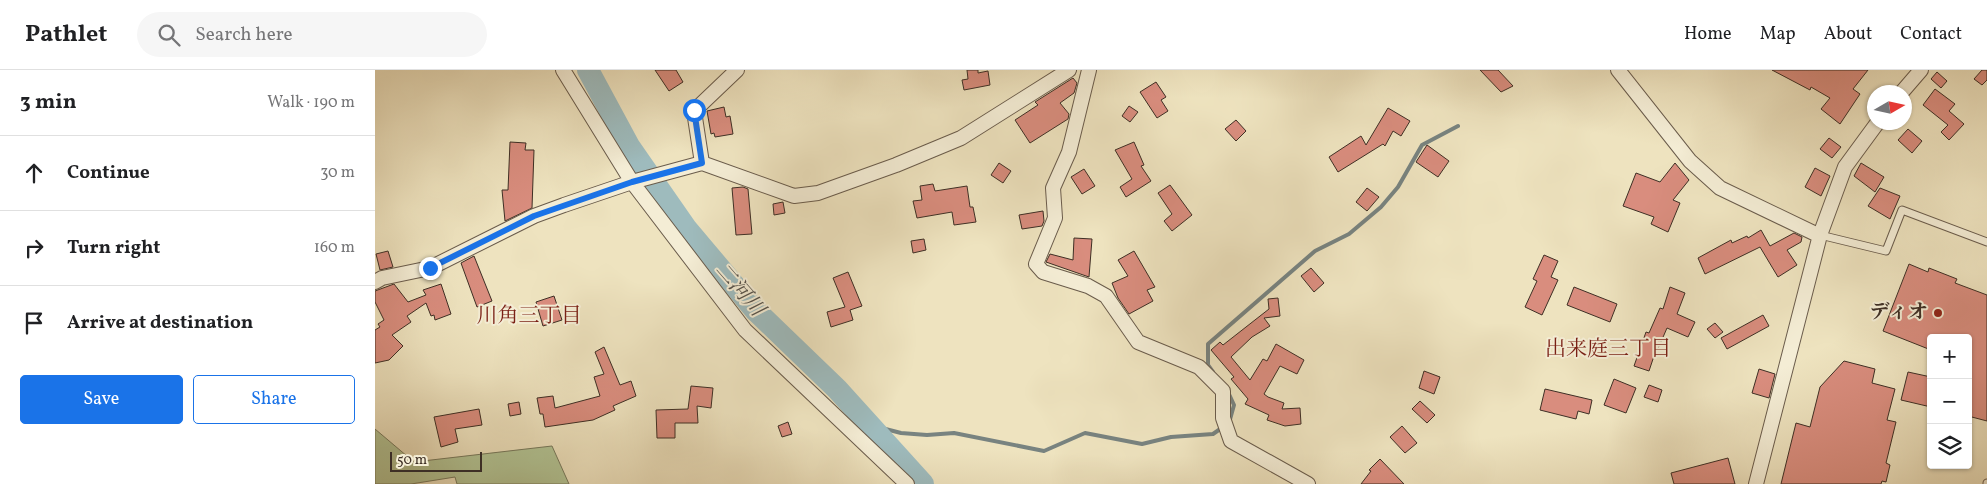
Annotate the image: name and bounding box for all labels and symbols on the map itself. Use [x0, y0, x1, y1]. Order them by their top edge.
north arrow [1867, 85, 1912, 130]
route start [683, 99, 706, 122]
route end [419, 257, 442, 280]
water label: 二河川 [707, 257, 772, 325]
place label: ディオ [1870, 299, 1928, 327]
district label: 川角三丁目 [477, 302, 582, 331]
marker: ディオ [1932, 307, 1944, 319]
district label: 出来庭三丁目 [1545, 335, 1671, 364]
scale bar [390, 449, 483, 472]

